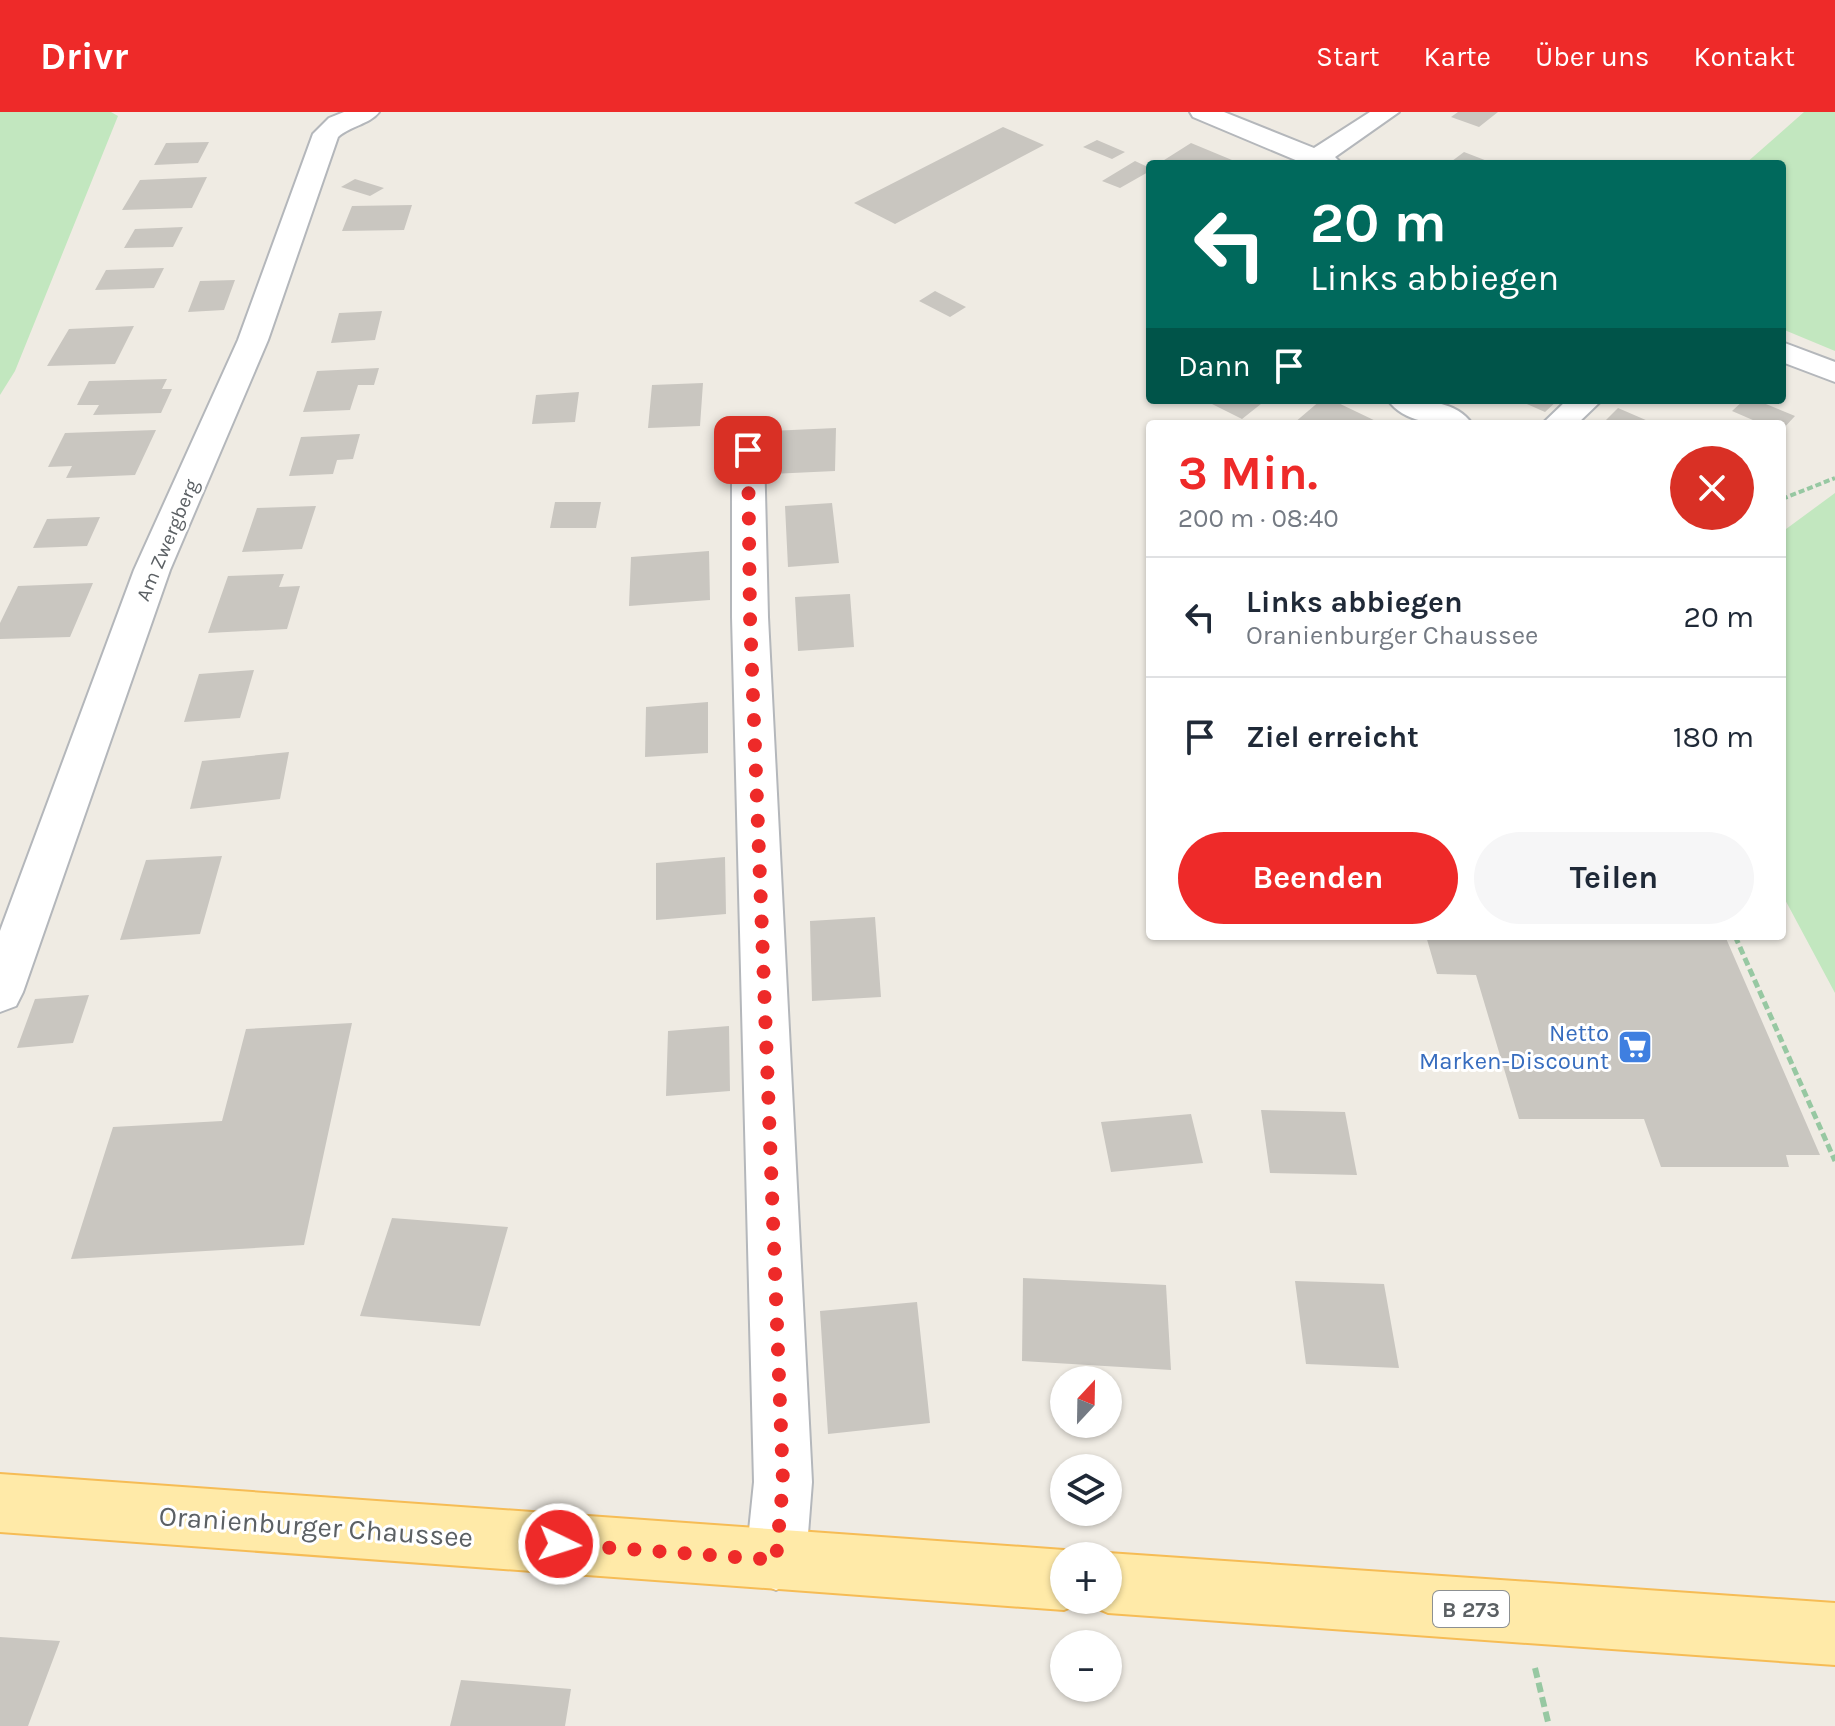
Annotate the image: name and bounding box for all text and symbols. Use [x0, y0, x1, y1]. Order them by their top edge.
text: Drivr [40, 34, 128, 79]
text: Start [1316, 40, 1379, 73]
text: Karte [1423, 40, 1491, 73]
text: Über uns [1535, 40, 1650, 73]
text: Kontakt [1694, 40, 1795, 73]
text: 20 m [1310, 190, 1447, 255]
icon: left [1178, 192, 1282, 296]
text: Links abbiegen [1310, 257, 1559, 299]
icon: arrive [1267, 344, 1311, 388]
text: Dann [1178, 348, 1251, 384]
pin [714, 416, 782, 484]
icon: arrive [726, 428, 770, 472]
text: 3 Min. [1178, 445, 1318, 501]
button: close [1670, 446, 1754, 530]
street label: Am Zwergberg [131, 476, 203, 605]
text: 200 m · 08:40 [1178, 503, 1339, 534]
text: Links abbiegen [1246, 584, 1463, 620]
icon: left [1178, 595, 1222, 639]
text: 20 m [1684, 599, 1754, 635]
text: Oranienburger Chaussee [1246, 620, 1538, 651]
icon: arrive [1178, 715, 1222, 759]
text: Ziel erreicht [1246, 719, 1419, 755]
text: 180 m [1673, 719, 1754, 755]
button: Beenden [1178, 832, 1458, 924]
button: Teilen [1474, 832, 1754, 924]
place label: Netto Marken-Discount [1419, 1019, 1609, 1075]
supermarket icon: Netto Marken-Discount [1616, 1028, 1654, 1066]
north arrow [1050, 1366, 1122, 1438]
map controls [1050, 1366, 1122, 1702]
button: layers [1050, 1454, 1122, 1526]
street label: Oranienburger Chaussee [158, 1499, 474, 1554]
position arrow [517, 1502, 601, 1586]
button: + [1050, 1542, 1122, 1614]
road number: B 273 [1433, 1591, 1509, 1627]
button: − [1050, 1630, 1122, 1702]

